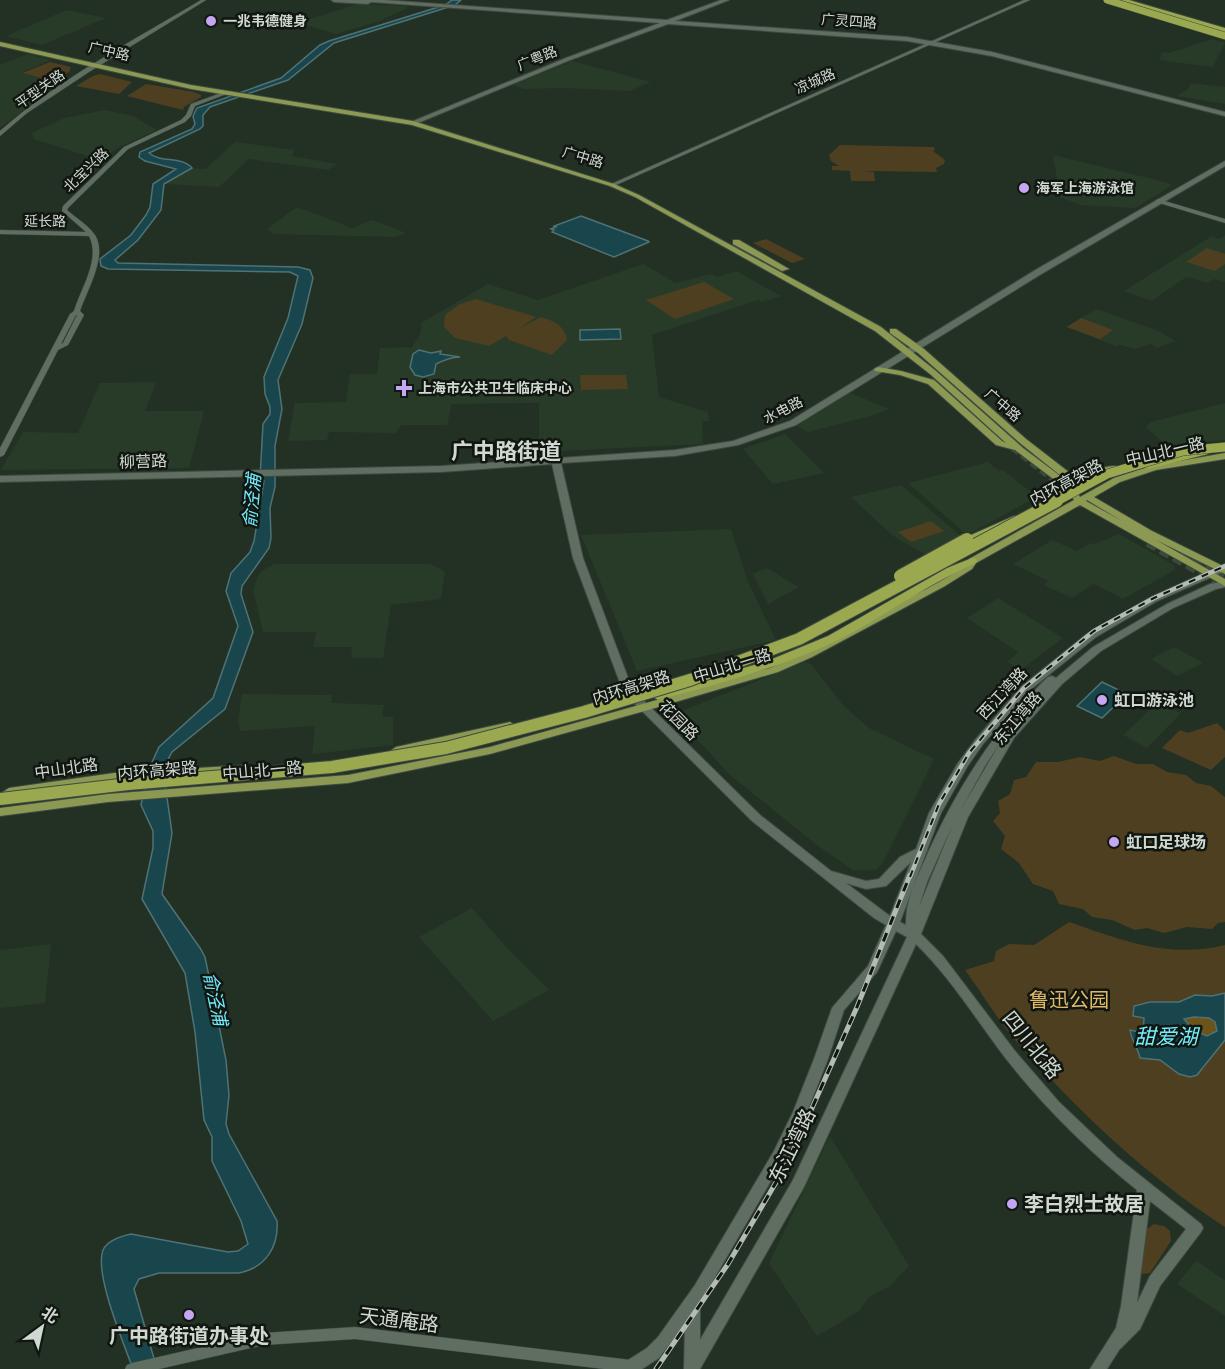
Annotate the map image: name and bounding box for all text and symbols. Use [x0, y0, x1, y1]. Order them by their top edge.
street label: 广灵四路 [820, 10, 878, 32]
place label: 一兆韦德健身 [223, 12, 307, 30]
marker: 一兆韦德健身 [204, 14, 218, 28]
street label: 广中路 [87, 38, 131, 64]
street label: 广粤路 [514, 42, 560, 74]
street label: 凉城路 [792, 64, 838, 98]
street label: 平型关路 [12, 66, 68, 112]
street label: 广中路 [560, 142, 606, 172]
street label: 北宝兴路 [60, 144, 112, 196]
place label: 海军上海游泳馆 [1036, 179, 1134, 197]
marker: 海军上海游泳馆 [1017, 181, 1031, 195]
street label: 延长路 [24, 212, 66, 230]
marker: 上海市公共卫生临床中心 [395, 379, 413, 397]
place label: 上海市公共卫生临床中心 [418, 379, 572, 397]
street label: 广中路 [981, 384, 1025, 426]
street label: 水电路 [760, 392, 806, 428]
street label: 中山北一路 [1124, 432, 1206, 470]
district label: 广中路街道 [451, 437, 561, 465]
street label: 柳营路 [119, 450, 167, 472]
street label: 内环高架路 [1026, 454, 1106, 510]
water label: 俞泾浦 [238, 470, 266, 529]
street label: 中山北一路 [691, 644, 773, 686]
street label: 西江湾路 [973, 663, 1031, 723]
street label: 内环高架路 [590, 666, 672, 708]
street label: 东江湾路 [989, 687, 1045, 749]
place label: 虹口游泳池 [1114, 690, 1194, 710]
marker: 虹口游泳池 [1095, 693, 1109, 707]
street label: 花园路 [655, 696, 703, 744]
street label: 中山北路 [33, 754, 99, 782]
street label: 内环高架路 [116, 757, 198, 783]
street label: 中山北一路 [221, 757, 303, 783]
place label: 虹口足球场 [1126, 832, 1206, 852]
marker: 虹口足球场 [1107, 835, 1121, 849]
water label: 俞泾浦 [199, 970, 233, 1031]
park label: 鲁迅公园 [1029, 987, 1109, 1013]
street label: 四川北路 [997, 1006, 1067, 1084]
water label: 甜爱湖 [1135, 1023, 1200, 1050]
street label: 东江湾路 [763, 1104, 821, 1188]
place label: 李白烈士故居 [1024, 1191, 1144, 1217]
marker: 李白烈士故居 [1005, 1197, 1019, 1211]
north arrow [12, 1297, 72, 1357]
text: 北 [38, 1302, 62, 1327]
street label: 天通庵路 [358, 1302, 440, 1338]
marker: 广中路街道办事处 [182, 1308, 196, 1322]
place label: 广中路街道办事处 [109, 1323, 269, 1349]

